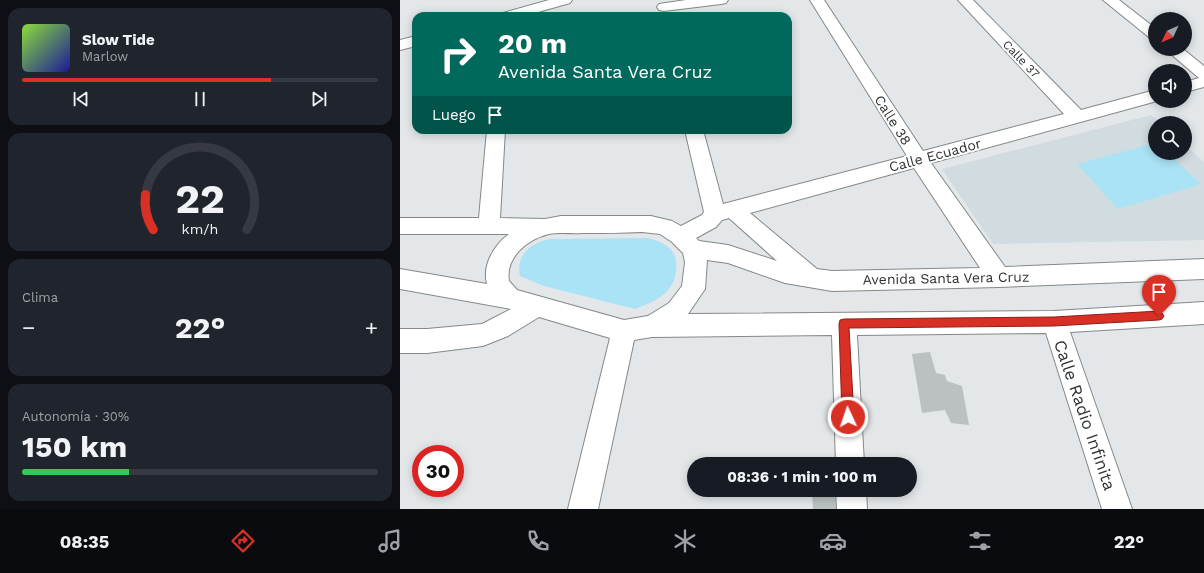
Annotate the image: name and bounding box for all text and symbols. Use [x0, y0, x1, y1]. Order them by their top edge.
north arrow [1148, 12, 1192, 56]
map controls [1148, 12, 1192, 160]
text: 20 m [498, 27, 567, 60]
icon: right [432, 28, 484, 80]
text: Slow Tide [82, 31, 155, 49]
street label: Calle 37 [1000, 37, 1042, 81]
text: Marlow [82, 49, 128, 64]
text: Avenida Santa Vera Cruz [498, 61, 712, 82]
button: sound [1148, 64, 1192, 108]
icon: previous [70, 88, 92, 110]
icon: pause [189, 88, 211, 110]
icon: next [308, 88, 330, 110]
street label: Calle 38 [871, 92, 915, 148]
icon: arrive [484, 104, 506, 126]
text: Luego [432, 106, 476, 124]
button: search [1148, 116, 1192, 160]
street label: Calle Ecuador [887, 135, 983, 175]
text: 22 [175, 174, 225, 223]
text: km/h [182, 220, 218, 236]
street label: Avenida Santa Vera Cruz [863, 269, 1029, 287]
pin [1142, 275, 1176, 316]
icon: arrive [1148, 281, 1170, 303]
text: Clima [22, 290, 58, 305]
text: 22° [175, 310, 225, 345]
text: − [22, 315, 35, 340]
text: + [365, 315, 378, 340]
street label: Calle Radio Infinita [1050, 337, 1120, 493]
position arrow [827, 396, 869, 438]
text: Autonomía · 30% [22, 409, 129, 424]
text: 150 km [22, 429, 127, 464]
speed limit sign: 30 [412, 445, 464, 497]
text: 08:36 · 1 min · 100 m [727, 468, 877, 486]
icon: directions [229, 527, 257, 555]
icon: music [376, 527, 404, 555]
icon: phone [524, 527, 552, 555]
icon: climate [671, 527, 699, 555]
icon: car [819, 527, 847, 555]
icon: filters [966, 527, 994, 555]
text: 08:35 [60, 531, 109, 552]
text: 22° [1114, 531, 1144, 552]

